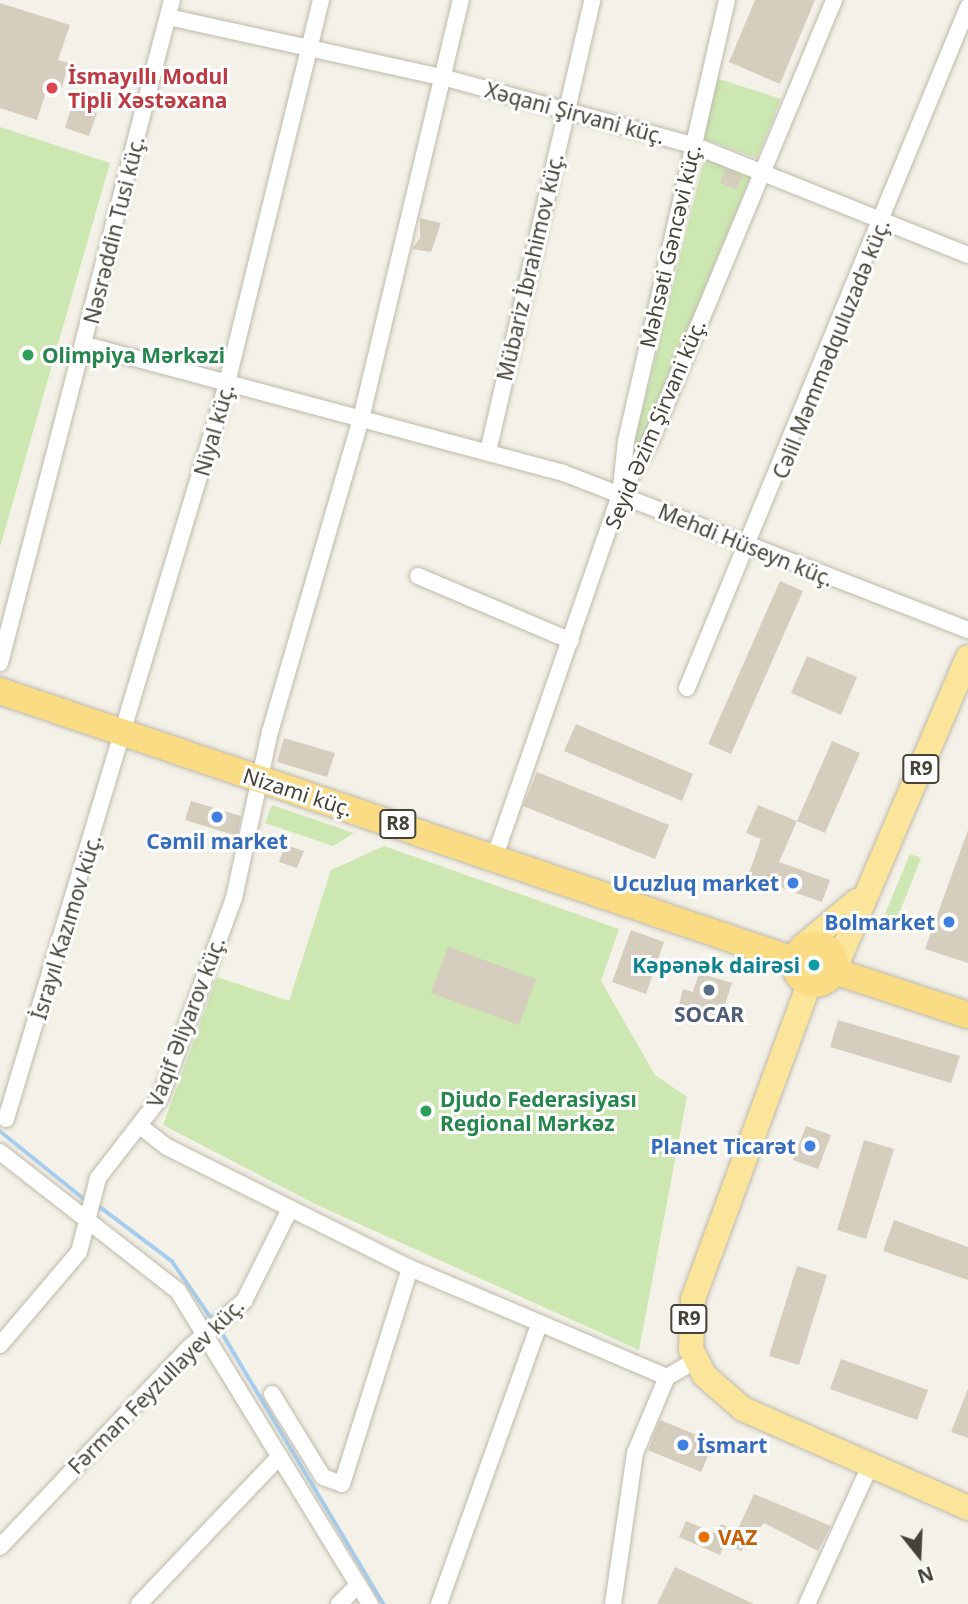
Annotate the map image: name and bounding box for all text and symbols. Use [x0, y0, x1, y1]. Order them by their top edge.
place label: İsmayıllı Modul Tipli Xəstəxana [68, 63, 228, 113]
street label: Xəqani Şirvani küç. [483, 77, 667, 149]
marker: İsmayıllı Modul Tipli Xəstəxana [42, 78, 62, 98]
street label: Nəsrəddin Tusi küç. [78, 134, 150, 326]
street label: Məhsəti Gəncəvi küç. [634, 142, 706, 350]
street label: Mübariz İbrahimov küç. [492, 151, 568, 383]
street label: Cəlil Məmmədquluzadə küç. [767, 215, 895, 483]
street label: Seyid Əzim Şirvani küç. [599, 315, 711, 533]
place label: Olimpiya Mərkəzi [42, 342, 225, 368]
marker: Olimpiya Mərkəzi [20, 347, 36, 363]
street label: Niyal küç. [189, 381, 239, 479]
street label: Mehdi Hüseyn küç. [655, 498, 837, 592]
road number: R9 [902, 754, 940, 784]
street label: Nizami küç. [240, 762, 356, 822]
road number: R8 [379, 808, 417, 839]
marker: Cəmil market [209, 809, 225, 825]
place label: Cəmil market [146, 828, 288, 854]
street label: İsrayıl Kazımov küç. [26, 831, 106, 1023]
place label: Ucuzluq market [613, 870, 779, 896]
marker: Ucuzluq market [785, 875, 801, 891]
place label: Bolmarket [825, 909, 935, 935]
marker: Bolmarket [941, 914, 957, 930]
street label: Vaqif Əliyarov küç. [142, 933, 230, 1111]
place label: Kəpənək dairəsi [632, 952, 800, 978]
marker: Kəpənək dairəsi [806, 957, 822, 973]
marker: SOCAR [701, 982, 717, 998]
place label: SOCAR [674, 1001, 744, 1027]
place label: Djudo Federasiyası Regional Mərkəz [440, 1086, 637, 1136]
marker: Djudo Federasiyası Regional Mərkəz [418, 1103, 434, 1119]
place label: Planet Ticarət [651, 1133, 796, 1159]
marker: Planet Ticarət [802, 1138, 818, 1154]
street label: Fərman Feyzullayev küç. [63, 1293, 249, 1479]
road number: R9 [670, 1303, 708, 1334]
place label: İsmart [697, 1432, 767, 1458]
marker: İsmart [675, 1437, 691, 1453]
north arrow [884, 1520, 954, 1590]
place label: VAZ [718, 1524, 758, 1550]
marker: VAZ [696, 1529, 712, 1545]
text: N [914, 1560, 937, 1590]

